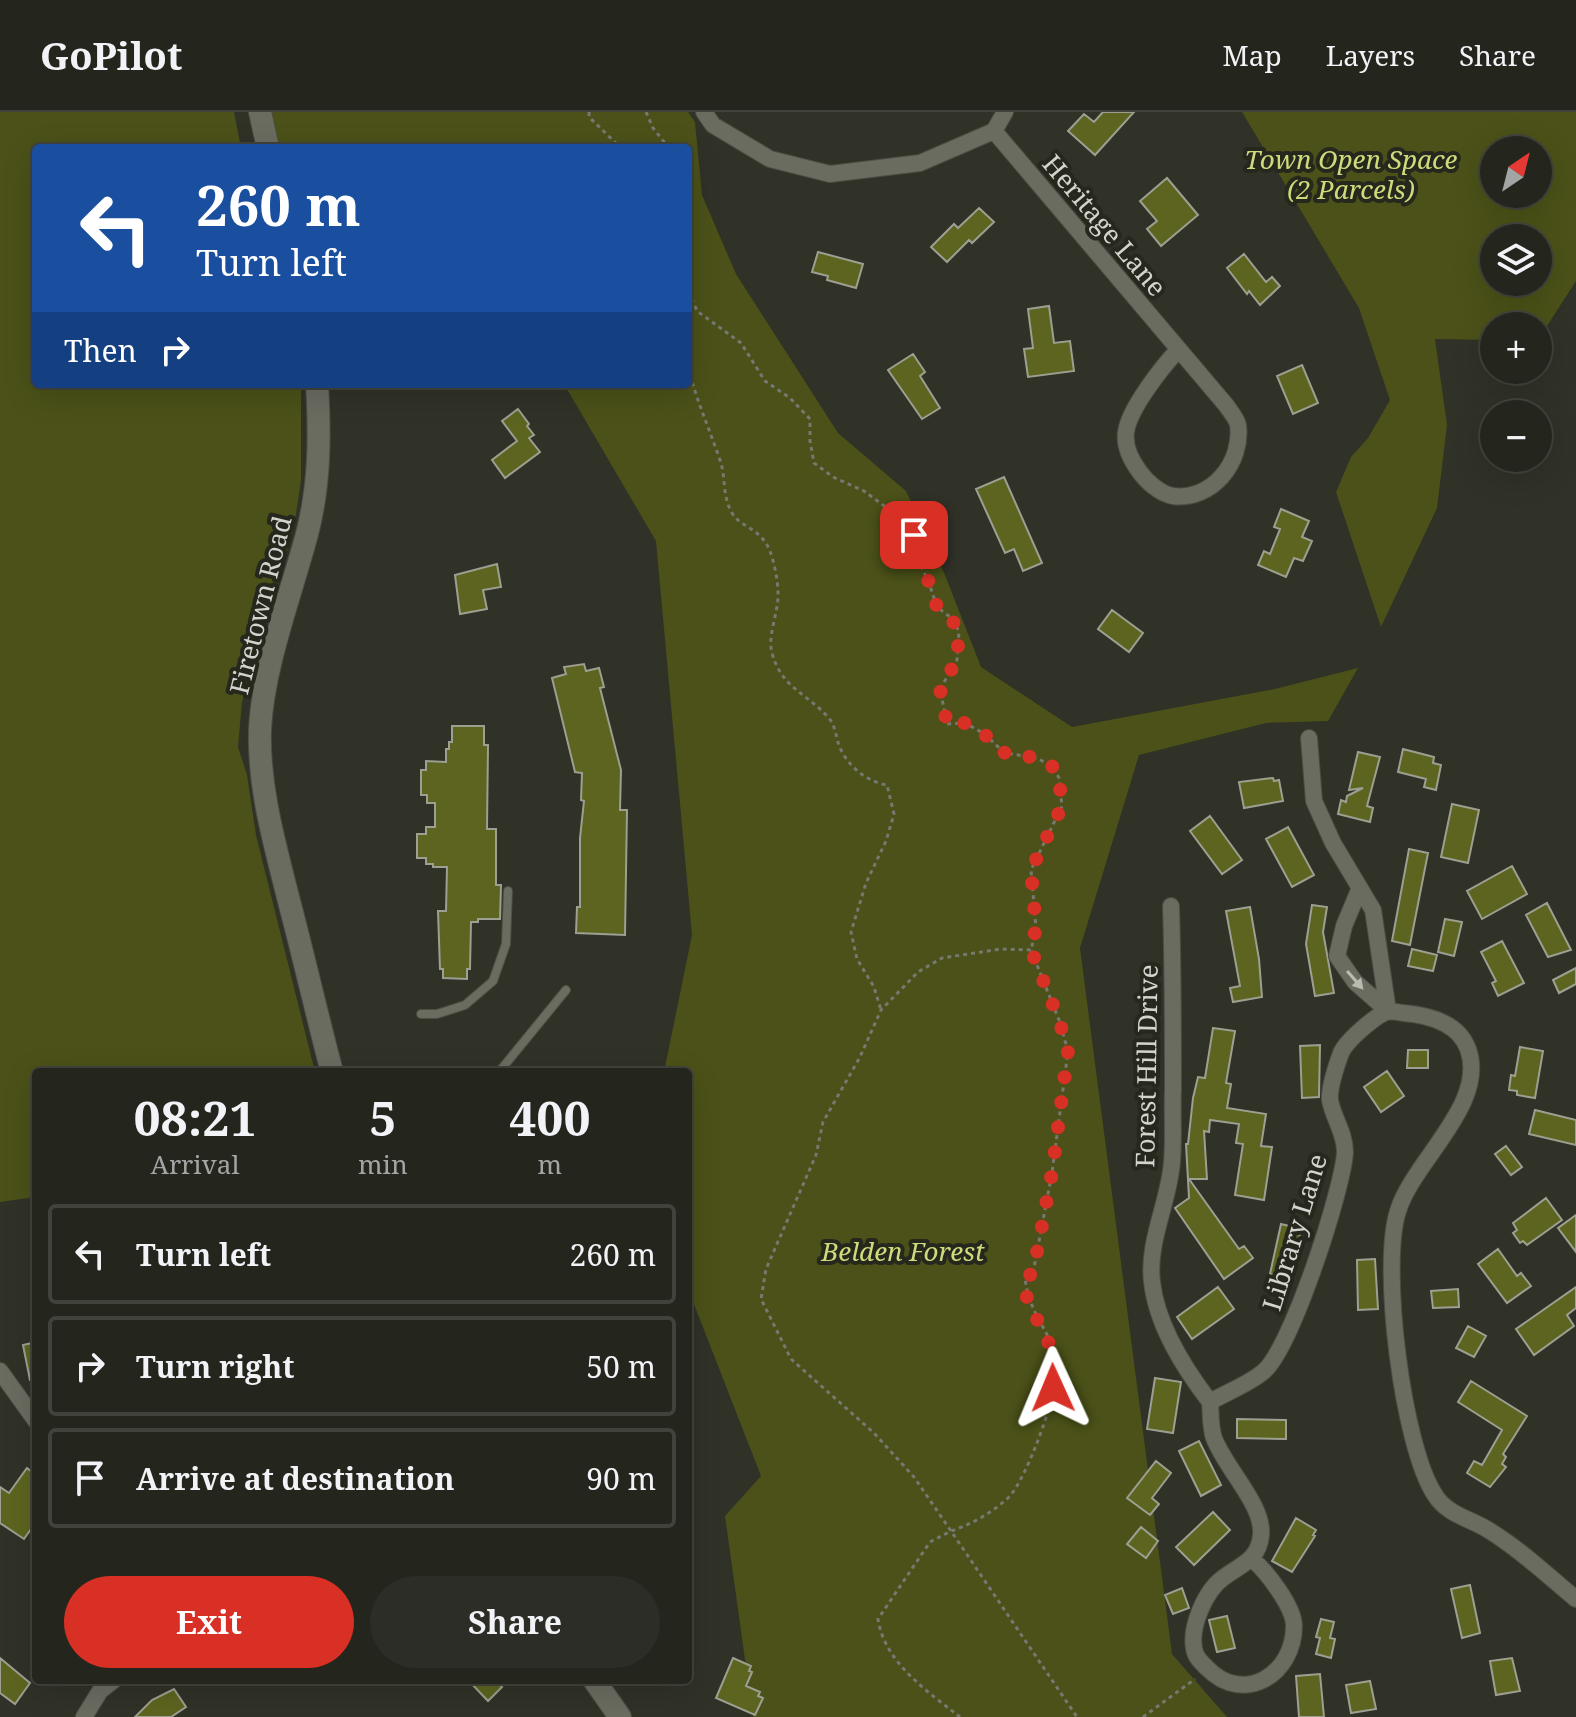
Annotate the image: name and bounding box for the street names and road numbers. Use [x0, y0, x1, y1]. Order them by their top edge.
street label: Heritage Lane [1035, 146, 1175, 304]
street label: Firetown Road [220, 512, 300, 698]
street label: Forest Hill Drive [1126, 964, 1166, 1168]
street label: Library Lane [1253, 1149, 1335, 1315]

